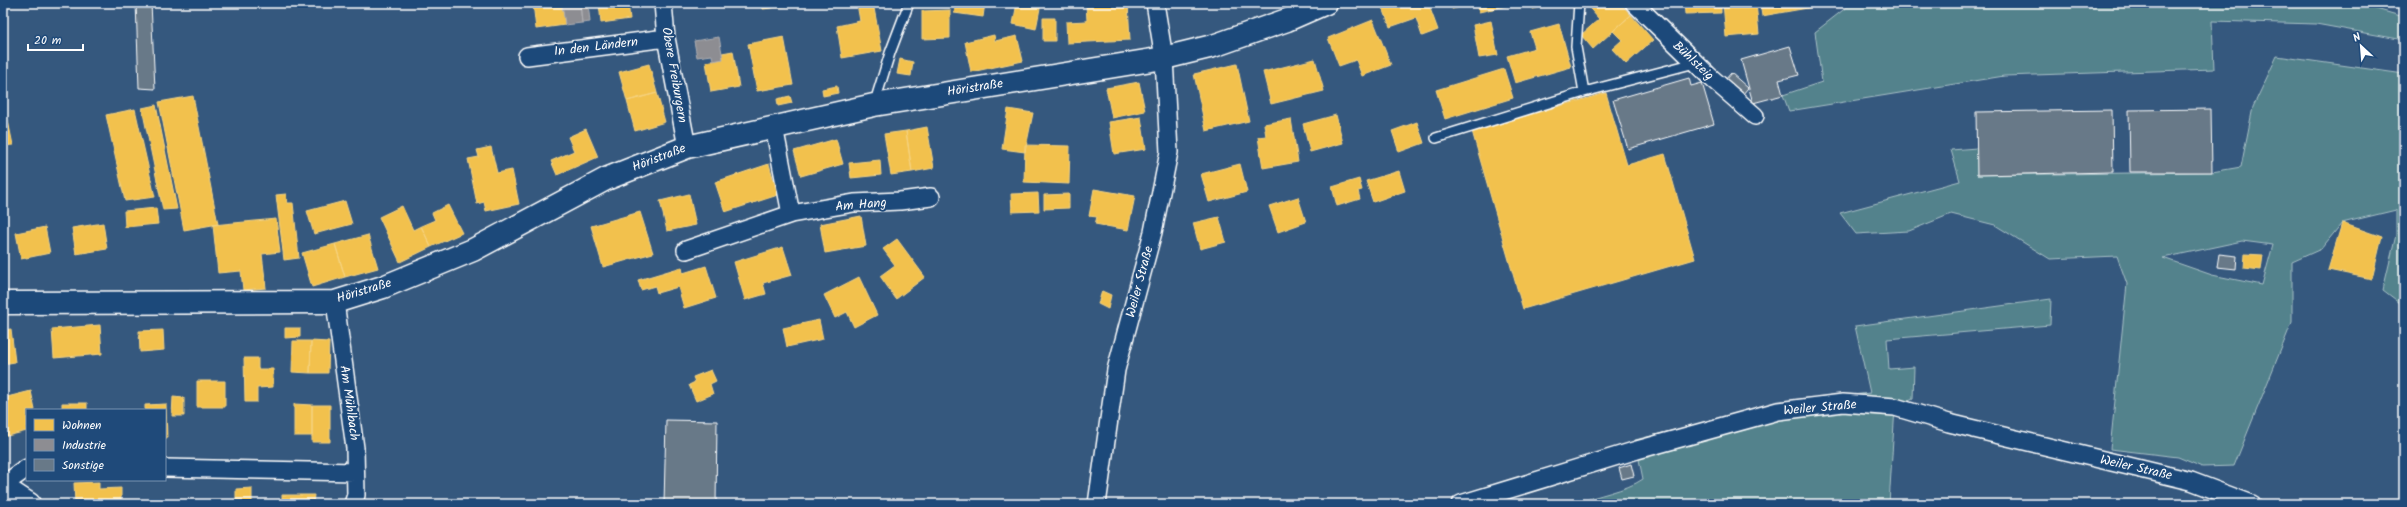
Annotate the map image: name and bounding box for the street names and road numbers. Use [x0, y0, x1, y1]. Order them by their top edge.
street label: Obere Freiburgern [655, 26, 693, 125]
street label: In den Ländern [553, 31, 639, 63]
street label: Bühlsteig [1667, 36, 1719, 86]
street label: Höristraße [945, 73, 1005, 103]
street label: Höristraße [629, 138, 689, 178]
street label: Am Hang [834, 192, 888, 218]
street label: Weiler Straße [1120, 244, 1160, 320]
street label: Höristraße [334, 273, 394, 309]
street label: Am Mühlbach [333, 364, 365, 442]
street label: Weiler Straße [1782, 394, 1858, 422]
street label: Weiler Straße [2098, 450, 2174, 487]

